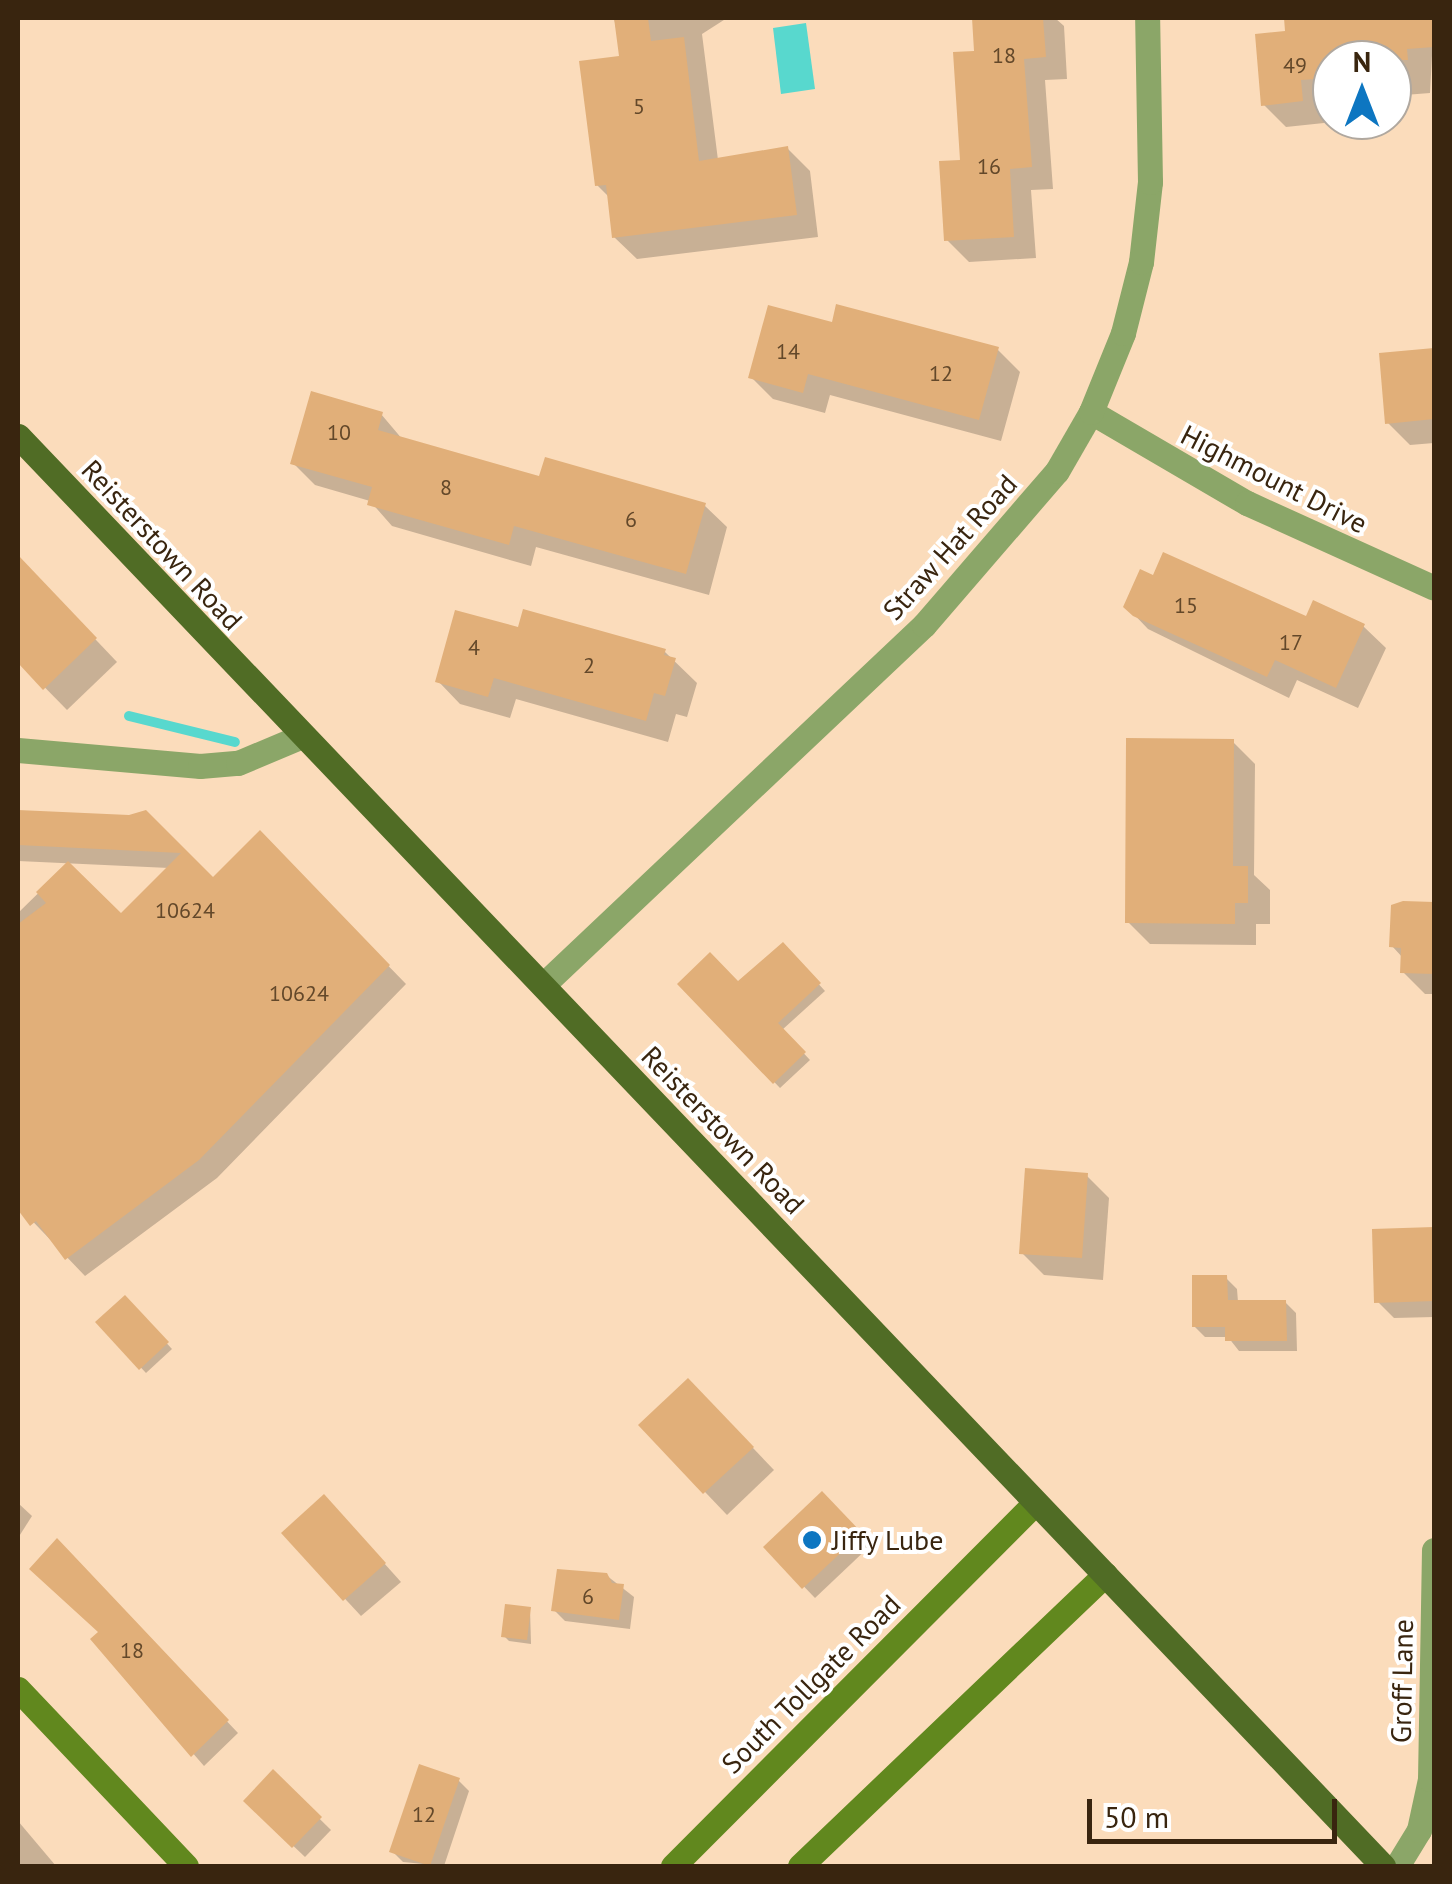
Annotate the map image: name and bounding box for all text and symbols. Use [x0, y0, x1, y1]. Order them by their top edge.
north arrow [1312, 40, 1412, 140]
house number: 18 [992, 43, 1016, 69]
text: N [1353, 43, 1371, 80]
house number: 49 [1283, 53, 1307, 79]
house number: 5 [633, 94, 645, 120]
house number: 16 [977, 154, 1001, 180]
house number: 14 [776, 339, 800, 365]
house number: 12 [929, 361, 953, 387]
street label: Highmount Drive [1175, 418, 1373, 540]
house number: 10 [327, 420, 351, 446]
street label: Reisterstown Road [75, 453, 249, 637]
street label: Straw Hat Road [876, 467, 1024, 627]
house number: 8 [440, 475, 452, 501]
house number: 6 [625, 507, 637, 533]
house number: 15 [1174, 593, 1198, 619]
house number: 17 [1279, 630, 1303, 656]
house number: 4 [468, 635, 480, 661]
house number: 2 [583, 653, 595, 679]
house number: 10624 [155, 898, 215, 924]
house number: 10624 [269, 981, 329, 1007]
street label: Reisterstown Road [634, 1039, 812, 1221]
place label: Jiffy Lube [832, 1523, 944, 1557]
marker: Jiffy Lube [801, 1529, 823, 1551]
house number: 6 [582, 1584, 594, 1610]
street label: South Tollgate Road [714, 1587, 908, 1781]
street label: Groff Lane [1384, 1619, 1420, 1743]
house number: 18 [120, 1638, 144, 1664]
scale bar [1092, 1779, 1342, 1841]
text: 50 m [1104, 1797, 1169, 1836]
house number: 12 [412, 1802, 436, 1828]

